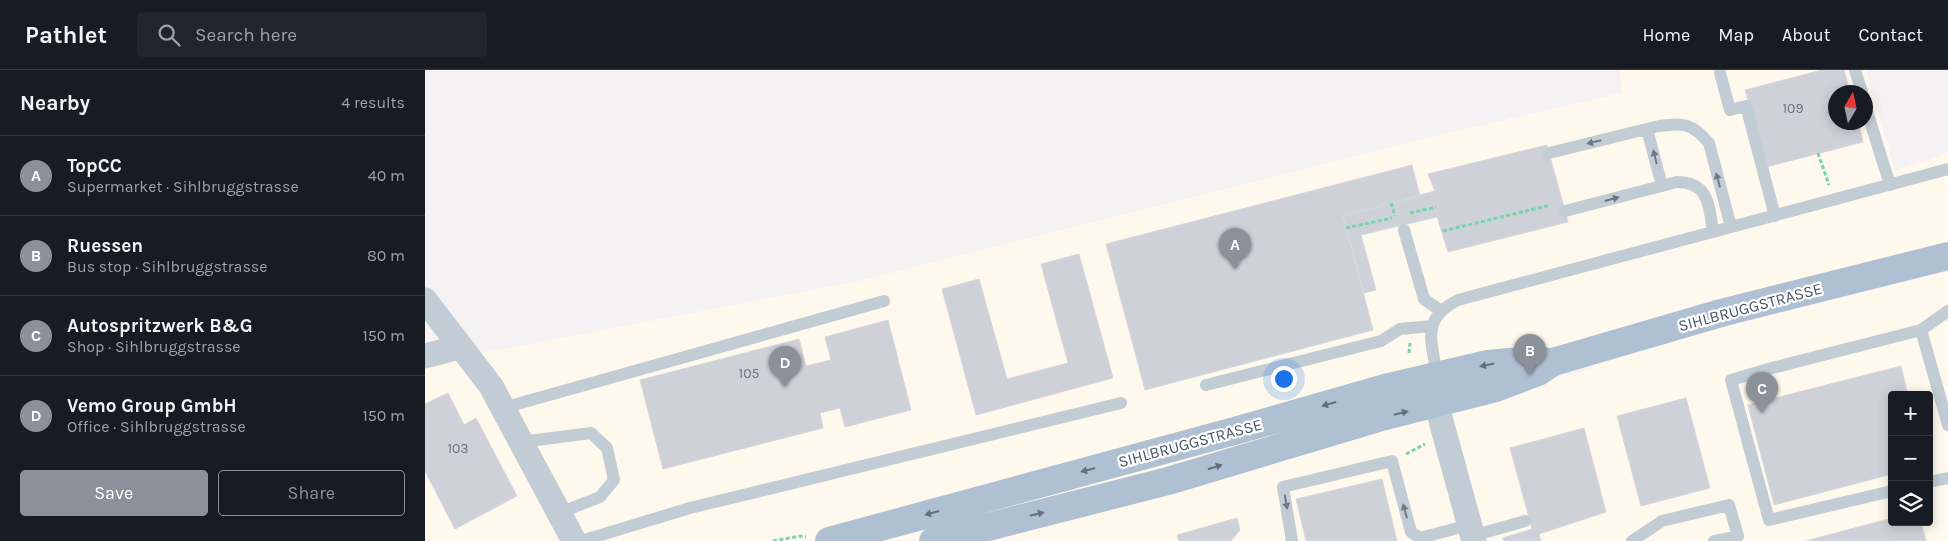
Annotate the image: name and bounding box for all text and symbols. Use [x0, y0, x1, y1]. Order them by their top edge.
search box [137, 12, 487, 57]
text: Pathlet [25, 21, 107, 49]
icon: search [155, 21, 183, 49]
text: Search here [195, 24, 297, 46]
text: Home [1642, 24, 1690, 46]
text: Map [1718, 24, 1754, 46]
text: About [1782, 24, 1831, 46]
text: Contact [1859, 24, 1923, 46]
north arrow [1828, 85, 1873, 130]
text: Nearby [20, 91, 90, 115]
text: 4 results [341, 93, 405, 112]
house number: 109 [1782, 100, 1804, 117]
one-way arrow [1586, 138, 1601, 146]
one-way arrow [1651, 150, 1659, 165]
text: TopCC [67, 155, 122, 177]
text: A [31, 166, 41, 185]
text: 40 m [368, 166, 405, 185]
one-way arrow [1714, 172, 1722, 187]
text: Supermarket · Sihlbruggstrasse [67, 177, 299, 196]
one-way arrow [1605, 195, 1620, 203]
pin: A [1219, 228, 1251, 269]
text: Ruessen [67, 235, 143, 257]
text: B [31, 246, 41, 265]
text: 80 m [367, 246, 405, 265]
text: Bus stop · Sihlbruggstrasse [67, 257, 267, 276]
street label: SIHLBRUGGSTRASSE [1676, 279, 1824, 335]
text: Autospritzwerk B&G [67, 315, 253, 337]
text: C [31, 326, 41, 345]
text: 150 m [362, 326, 405, 345]
pin: B [1514, 334, 1546, 375]
text: Shop · Sihlbruggstrasse [67, 337, 241, 356]
pin: D [769, 346, 801, 387]
one-way arrow [1480, 361, 1495, 369]
house number: 105 [739, 365, 760, 382]
your location [1271, 366, 1297, 392]
pin: C [1746, 372, 1778, 413]
map controls [1888, 391, 1933, 526]
button: + [1888, 391, 1933, 436]
text: Vemo Group GmbH [67, 395, 237, 417]
one-way arrow [1322, 400, 1337, 408]
text: D [31, 406, 41, 425]
text: 150 m [362, 406, 405, 425]
one-way arrow [1393, 409, 1408, 417]
street label: SIHLBRUGGSTRASSE [1116, 415, 1264, 471]
text: Office · Sihlbruggstrasse [67, 417, 246, 436]
button: − [1888, 436, 1933, 481]
house number: 103 [447, 440, 469, 457]
one-way arrow [1208, 462, 1223, 470]
one-way arrow [1081, 467, 1096, 475]
button: Save [20, 470, 208, 516]
button: Share [218, 470, 405, 516]
button: layers [1888, 481, 1933, 526]
one-way arrow [1282, 494, 1290, 510]
one-way arrow [1401, 504, 1409, 519]
one-way arrow [924, 509, 939, 517]
one-way arrow [1030, 510, 1045, 518]

